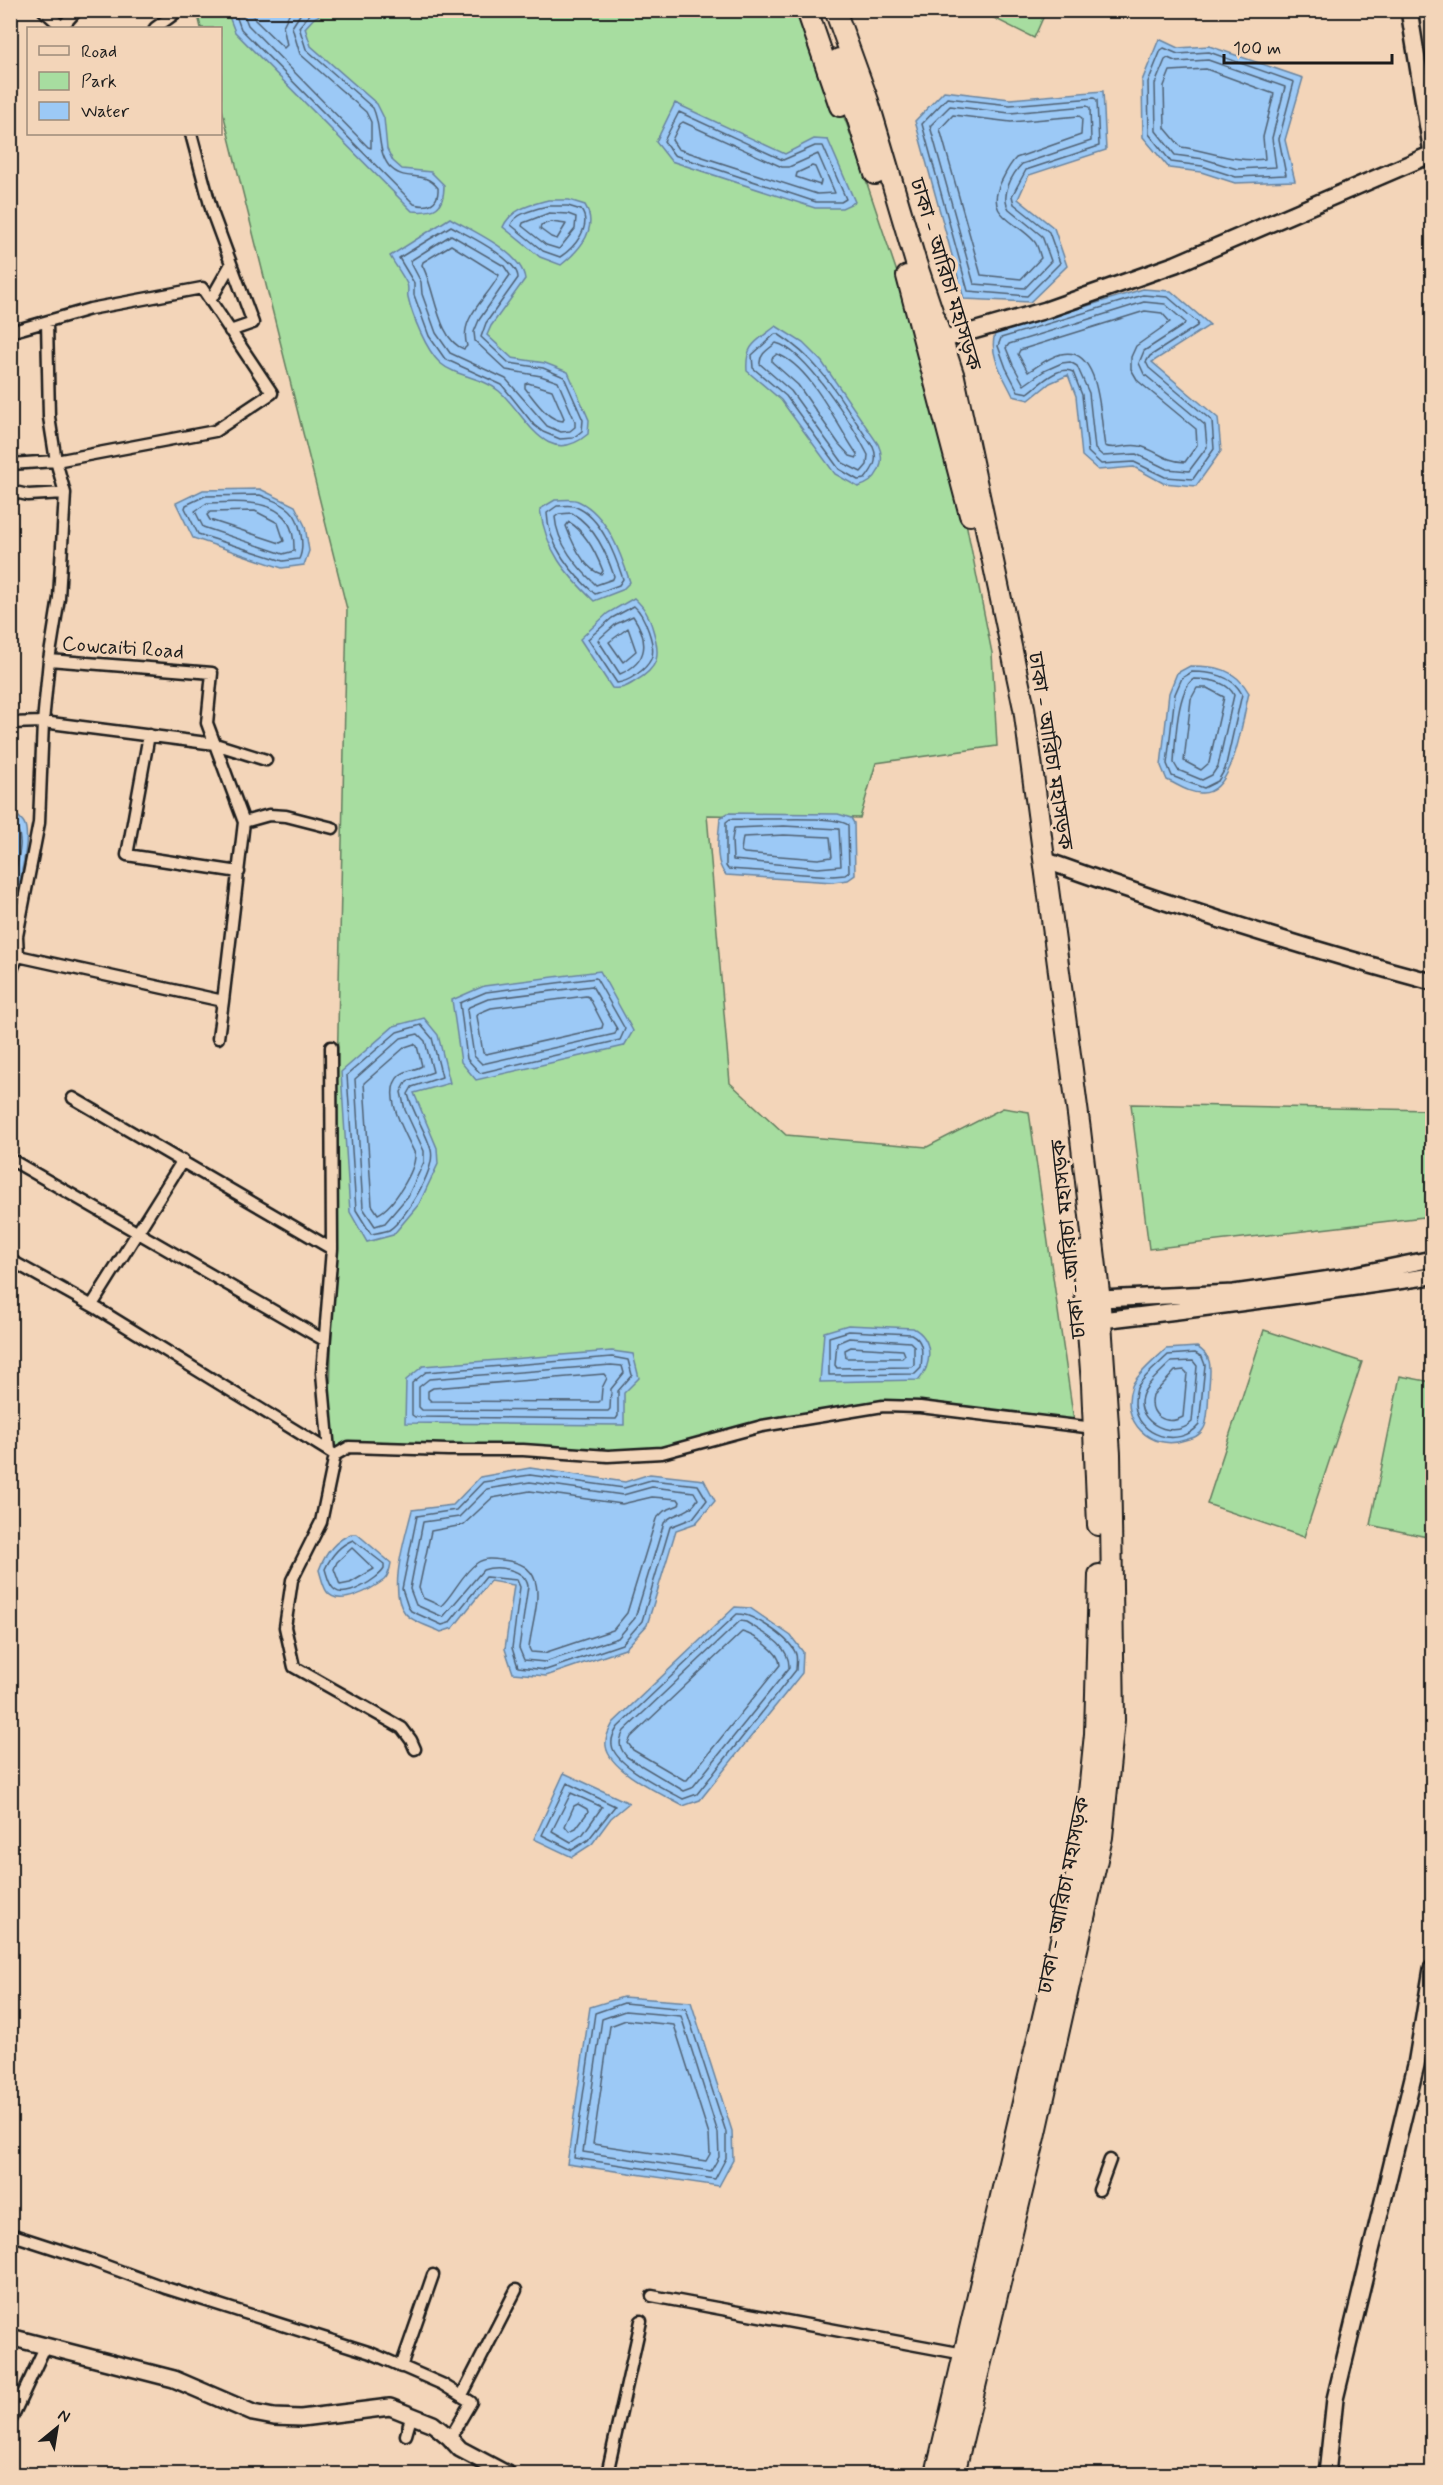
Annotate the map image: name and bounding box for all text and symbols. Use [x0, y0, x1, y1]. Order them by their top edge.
legend [27, 27, 222, 135]
scale bar [1224, 27, 1392, 65]
text: 100 m [1233, 37, 1281, 61]
text: Road [81, 40, 117, 64]
text: Park [81, 70, 117, 94]
text: Water [81, 100, 130, 124]
street label: ঢাকা - আরিচা মহাসড়ক [902, 174, 988, 375]
street label: Cowcaiti Road [61, 630, 185, 666]
street label: ঢাকা - আরিচা মহাসড়ক [1020, 649, 1080, 853]
street label: ঢাকা - আরিচা মহাসড়ক [1045, 1137, 1093, 1341]
street label: ঢাকা - আরিচা মহাসড়ক [1031, 1793, 1097, 1997]
north arrow [27, 2398, 87, 2458]
text: N [54, 2405, 74, 2428]

